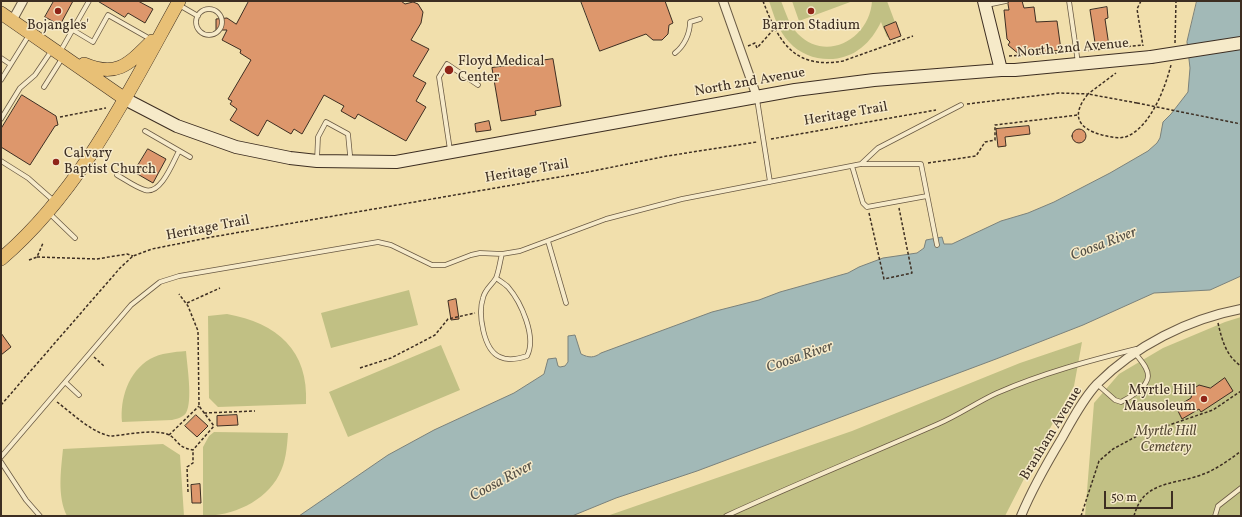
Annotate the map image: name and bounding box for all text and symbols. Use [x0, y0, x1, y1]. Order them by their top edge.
marker: Bojangles' [53, 6, 63, 16]
marker: Barron Stadium [806, 6, 816, 16]
place label: Bojangles' [27, 18, 89, 34]
place label: Barron Stadium [762, 18, 860, 34]
street label: North 2nd Avenue [1016, 36, 1130, 62]
place label: Floyd Medical Center [458, 54, 544, 86]
marker: Floyd Medical Center [443, 64, 455, 76]
street label: North 2nd Avenue [693, 65, 807, 101]
street label: Heritage Trail [803, 99, 889, 131]
place label: Calvary Baptist Church [64, 146, 156, 178]
street label: Heritage Trail [484, 156, 570, 188]
marker: Calvary Baptist Church [51, 157, 61, 167]
street label: Heritage Trail [165, 213, 251, 245]
water label: Coosa River [1068, 224, 1140, 266]
water label: Coosa River [764, 338, 836, 378]
place label: Myrtle Hill Mausoleum [1124, 383, 1196, 416]
street label: Branham Avenue [1017, 384, 1087, 484]
marker: Myrtle Hill Mausoleum [1199, 394, 1209, 404]
park label: Myrtle Hill Cemetery [1135, 424, 1197, 456]
water label: Coosa River [467, 458, 537, 506]
scale bar [1106, 483, 1175, 509]
text: 50 m [1111, 490, 1137, 506]

